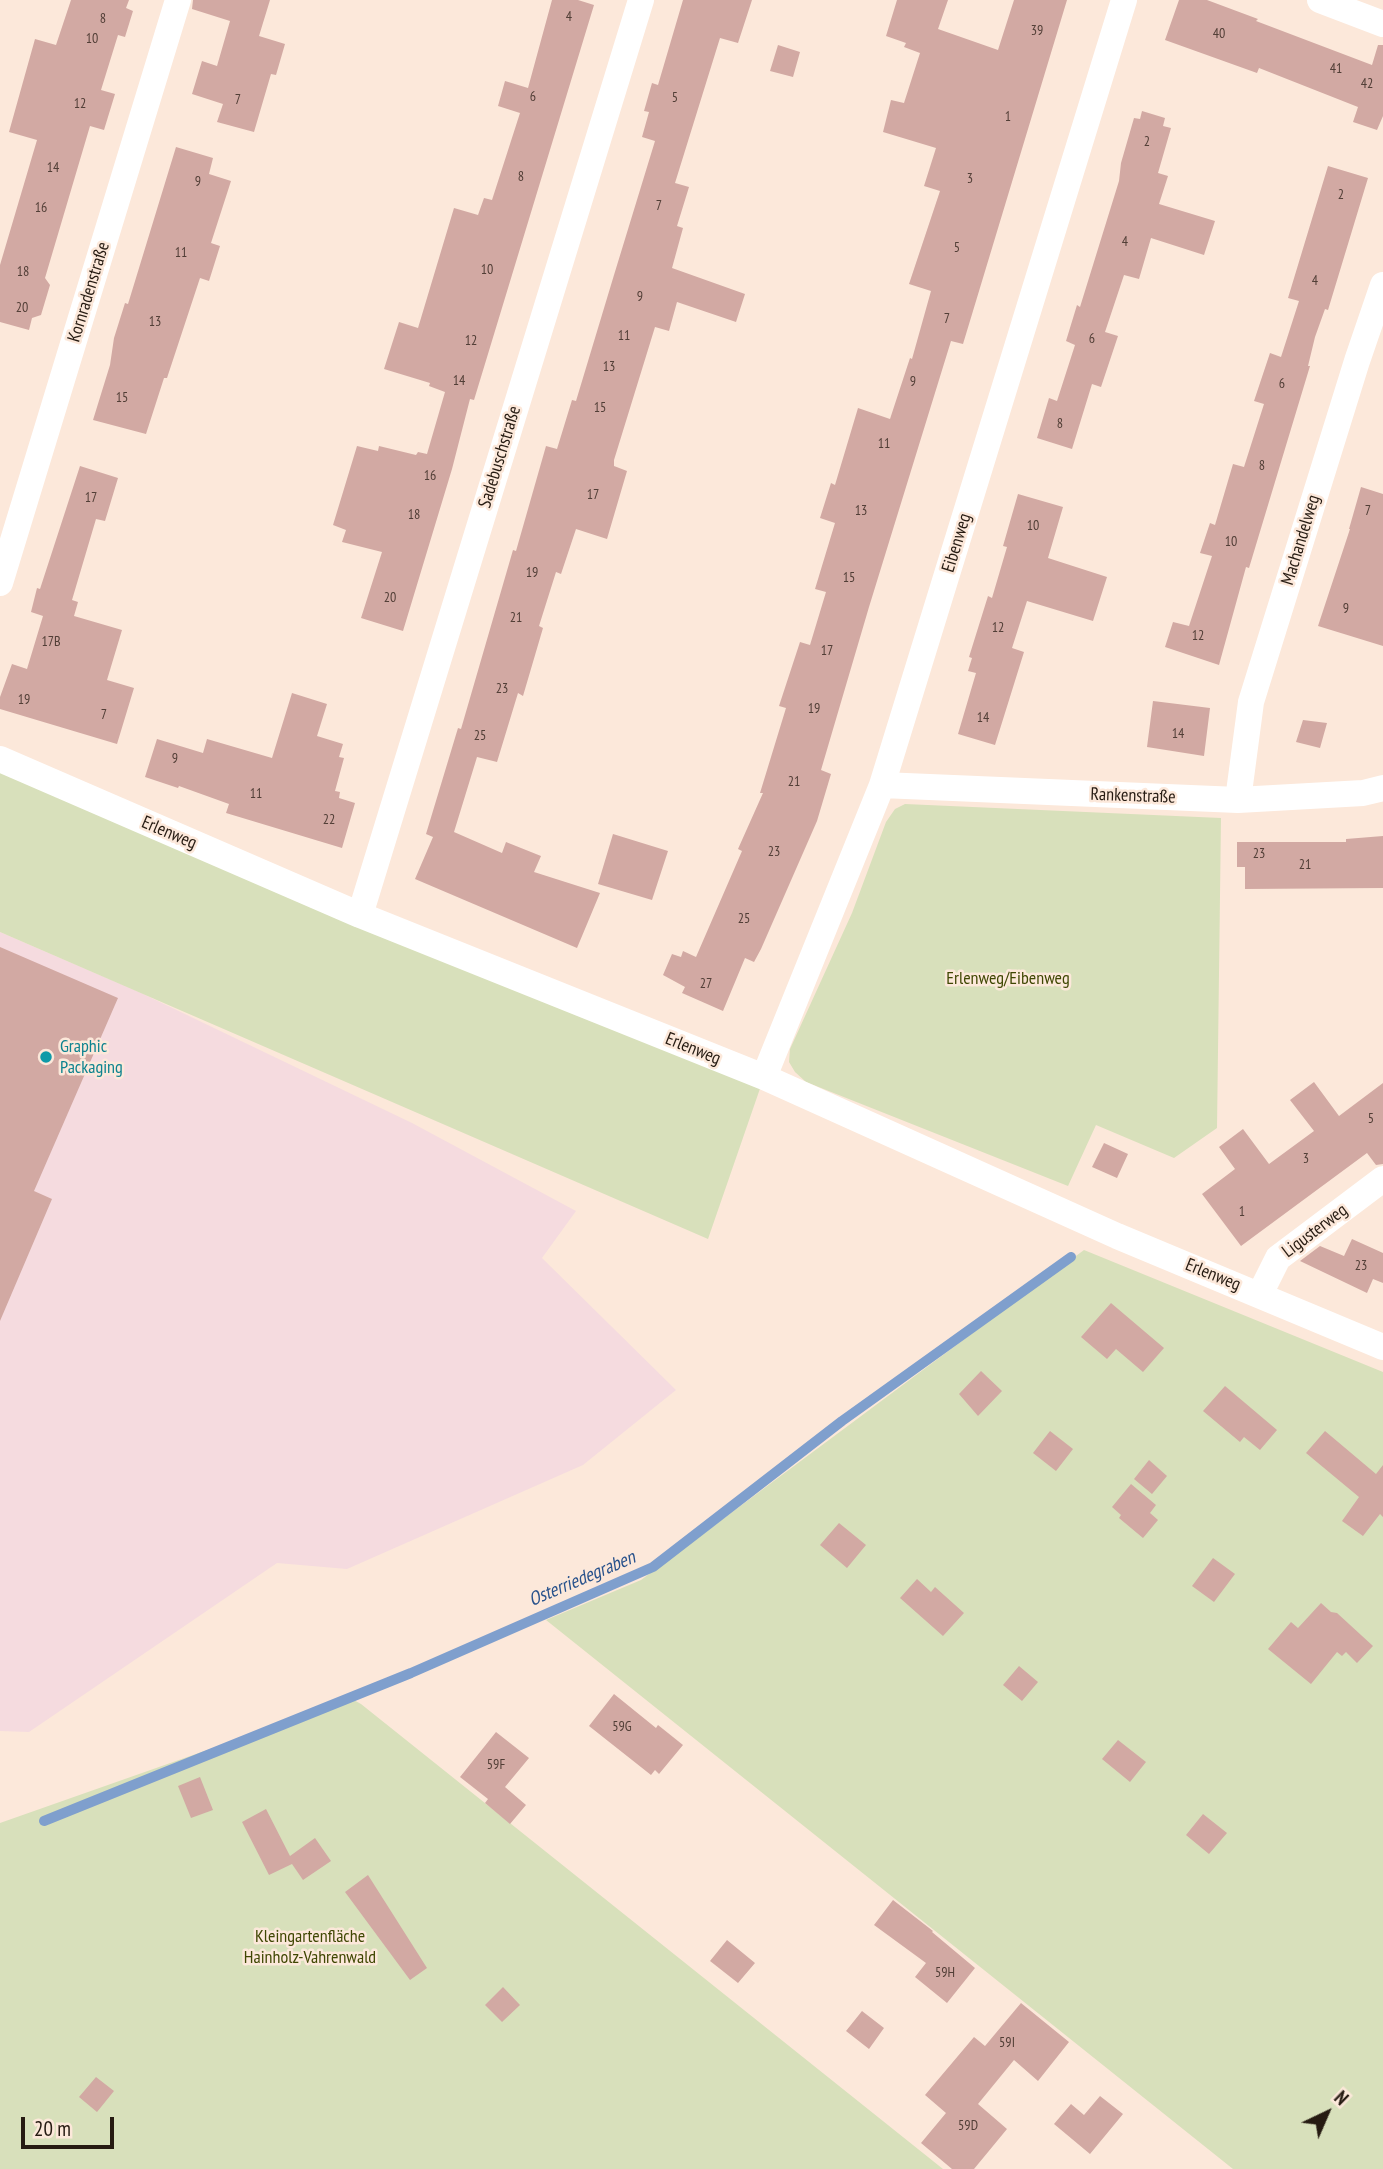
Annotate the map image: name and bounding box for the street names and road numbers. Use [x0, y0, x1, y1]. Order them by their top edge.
street label: Kornradenstraße [64, 239, 114, 345]
street label: Sadebuschstraße [474, 403, 526, 511]
street label: Machandelweg [1277, 492, 1325, 588]
street label: Eibenweg [938, 511, 976, 575]
street label: Rankenstraße [1090, 784, 1176, 808]
street label: Erlenweg [138, 812, 200, 854]
street label: Erlenweg [662, 1028, 724, 1070]
street label: Ligusterweg [1278, 1200, 1352, 1262]
street label: Erlenweg [1182, 1254, 1244, 1296]

